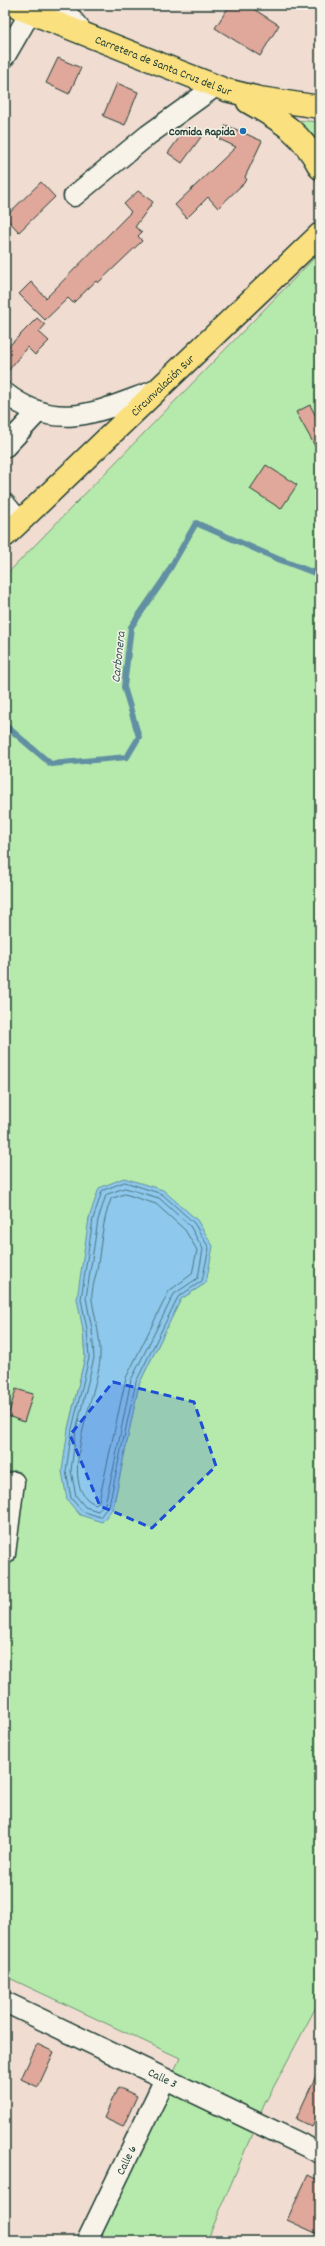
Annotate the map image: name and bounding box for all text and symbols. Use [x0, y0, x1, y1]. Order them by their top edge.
street label: Carretera de Santa Cruz del Sur [92, 32, 234, 101]
place label: Comida Rapida [169, 124, 236, 141]
marker: Comida Rapida [238, 126, 248, 136]
street label: Circunvalación Sur [128, 351, 200, 421]
water label: Carbonera [107, 630, 132, 684]
street label: Calle 3 [145, 2065, 180, 2093]
street label: Calle 6 [113, 2143, 142, 2178]

